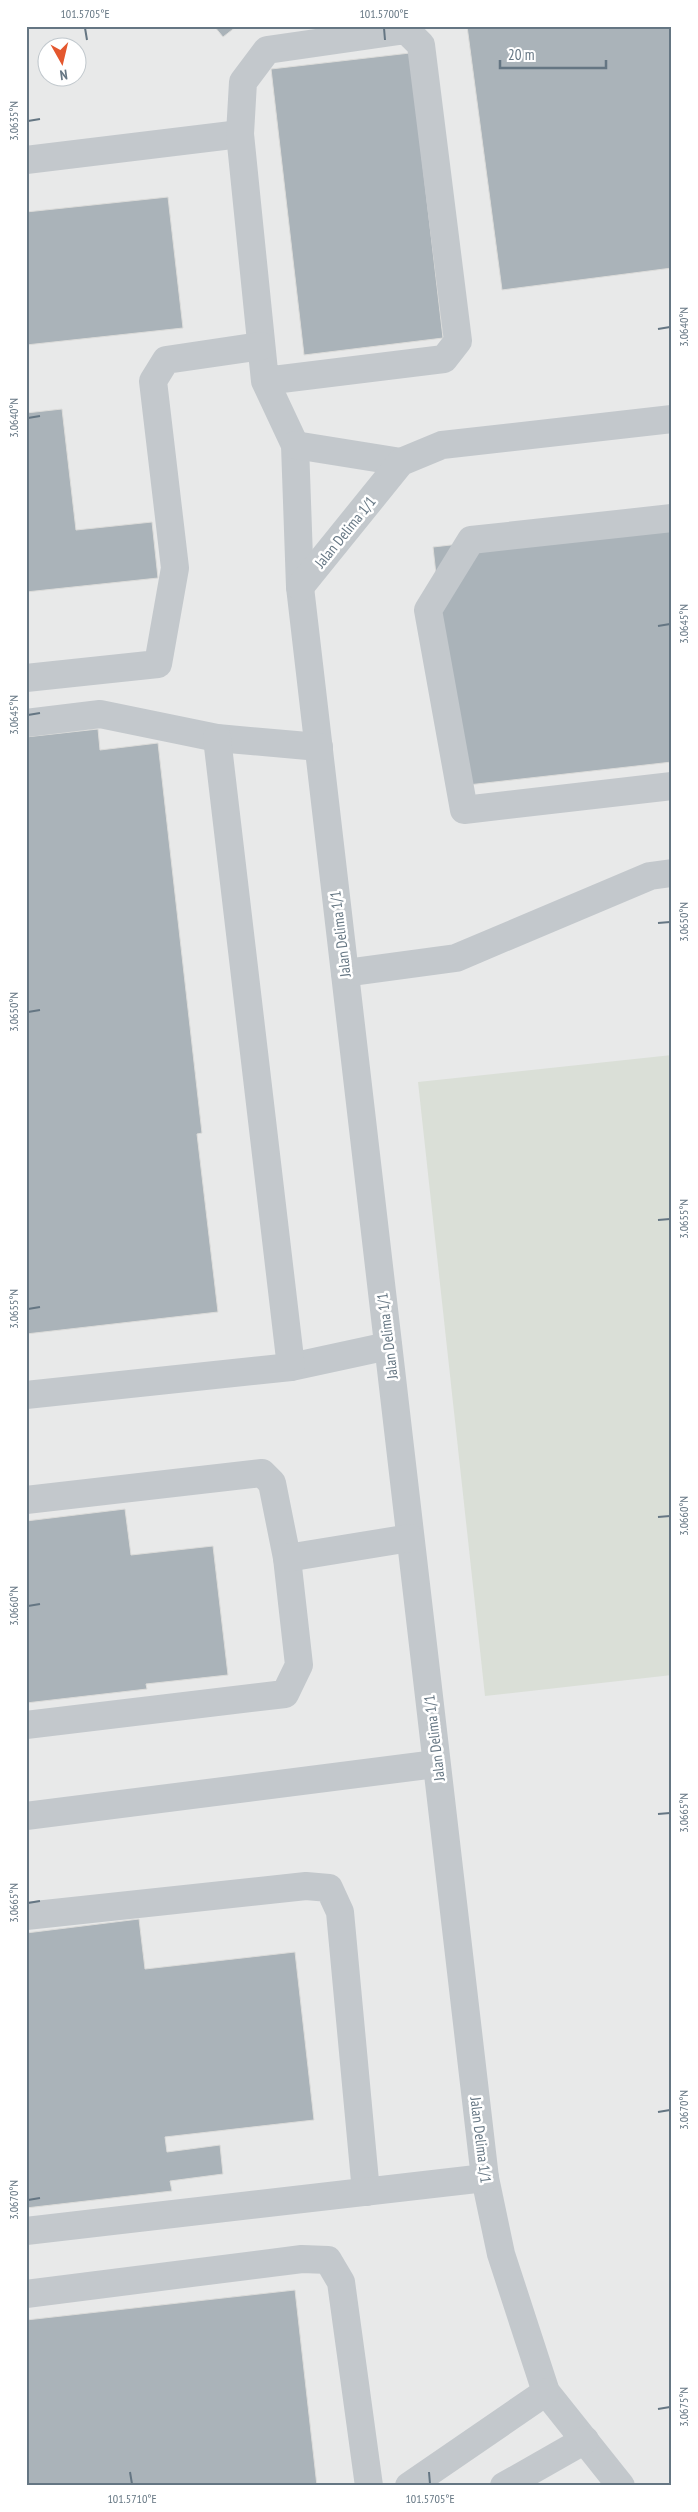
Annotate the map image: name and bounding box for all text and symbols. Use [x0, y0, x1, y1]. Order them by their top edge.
text: 101.5705°E [60, 6, 110, 21]
text: 101.5700°E [359, 6, 409, 21]
north arrow [38, 38, 88, 88]
scale bar [500, 38, 607, 70]
text: 20 m [508, 45, 534, 64]
text: N [59, 65, 69, 84]
text: 3.0635°N [6, 101, 21, 141]
text: 3.0640°N [676, 307, 691, 347]
text: 3.0640°N [6, 398, 21, 438]
street label: Jalan Delima 1/1 [310, 492, 380, 572]
text: 3.0645°N [676, 604, 691, 644]
text: 3.0645°N [6, 695, 21, 735]
street label: Jalan Delima 1/1 [325, 890, 355, 979]
text: 3.0650°N [676, 902, 691, 942]
text: 3.0650°N [6, 992, 21, 1032]
text: 3.0655°N [676, 1199, 691, 1239]
text: 3.0655°N [6, 1289, 21, 1329]
street label: Jalan Delima 1/1 [372, 1292, 402, 1381]
text: 3.0660°N [676, 1496, 691, 1536]
text: 3.0660°N [6, 1586, 21, 1626]
street label: Jalan Delima 1/1 [419, 1694, 449, 1783]
text: 3.0665°N [676, 1793, 691, 1833]
text: 3.0665°N [6, 1883, 21, 1923]
text: 3.0670°N [676, 2090, 691, 2130]
street label: Jalan Delima 1/1 [466, 2095, 496, 2184]
text: 3.0670°N [6, 2180, 21, 2220]
text: 3.0675°N [676, 2387, 691, 2427]
text: 101.5710°E [107, 2491, 157, 2506]
text: 101.5705°E [405, 2491, 455, 2506]

